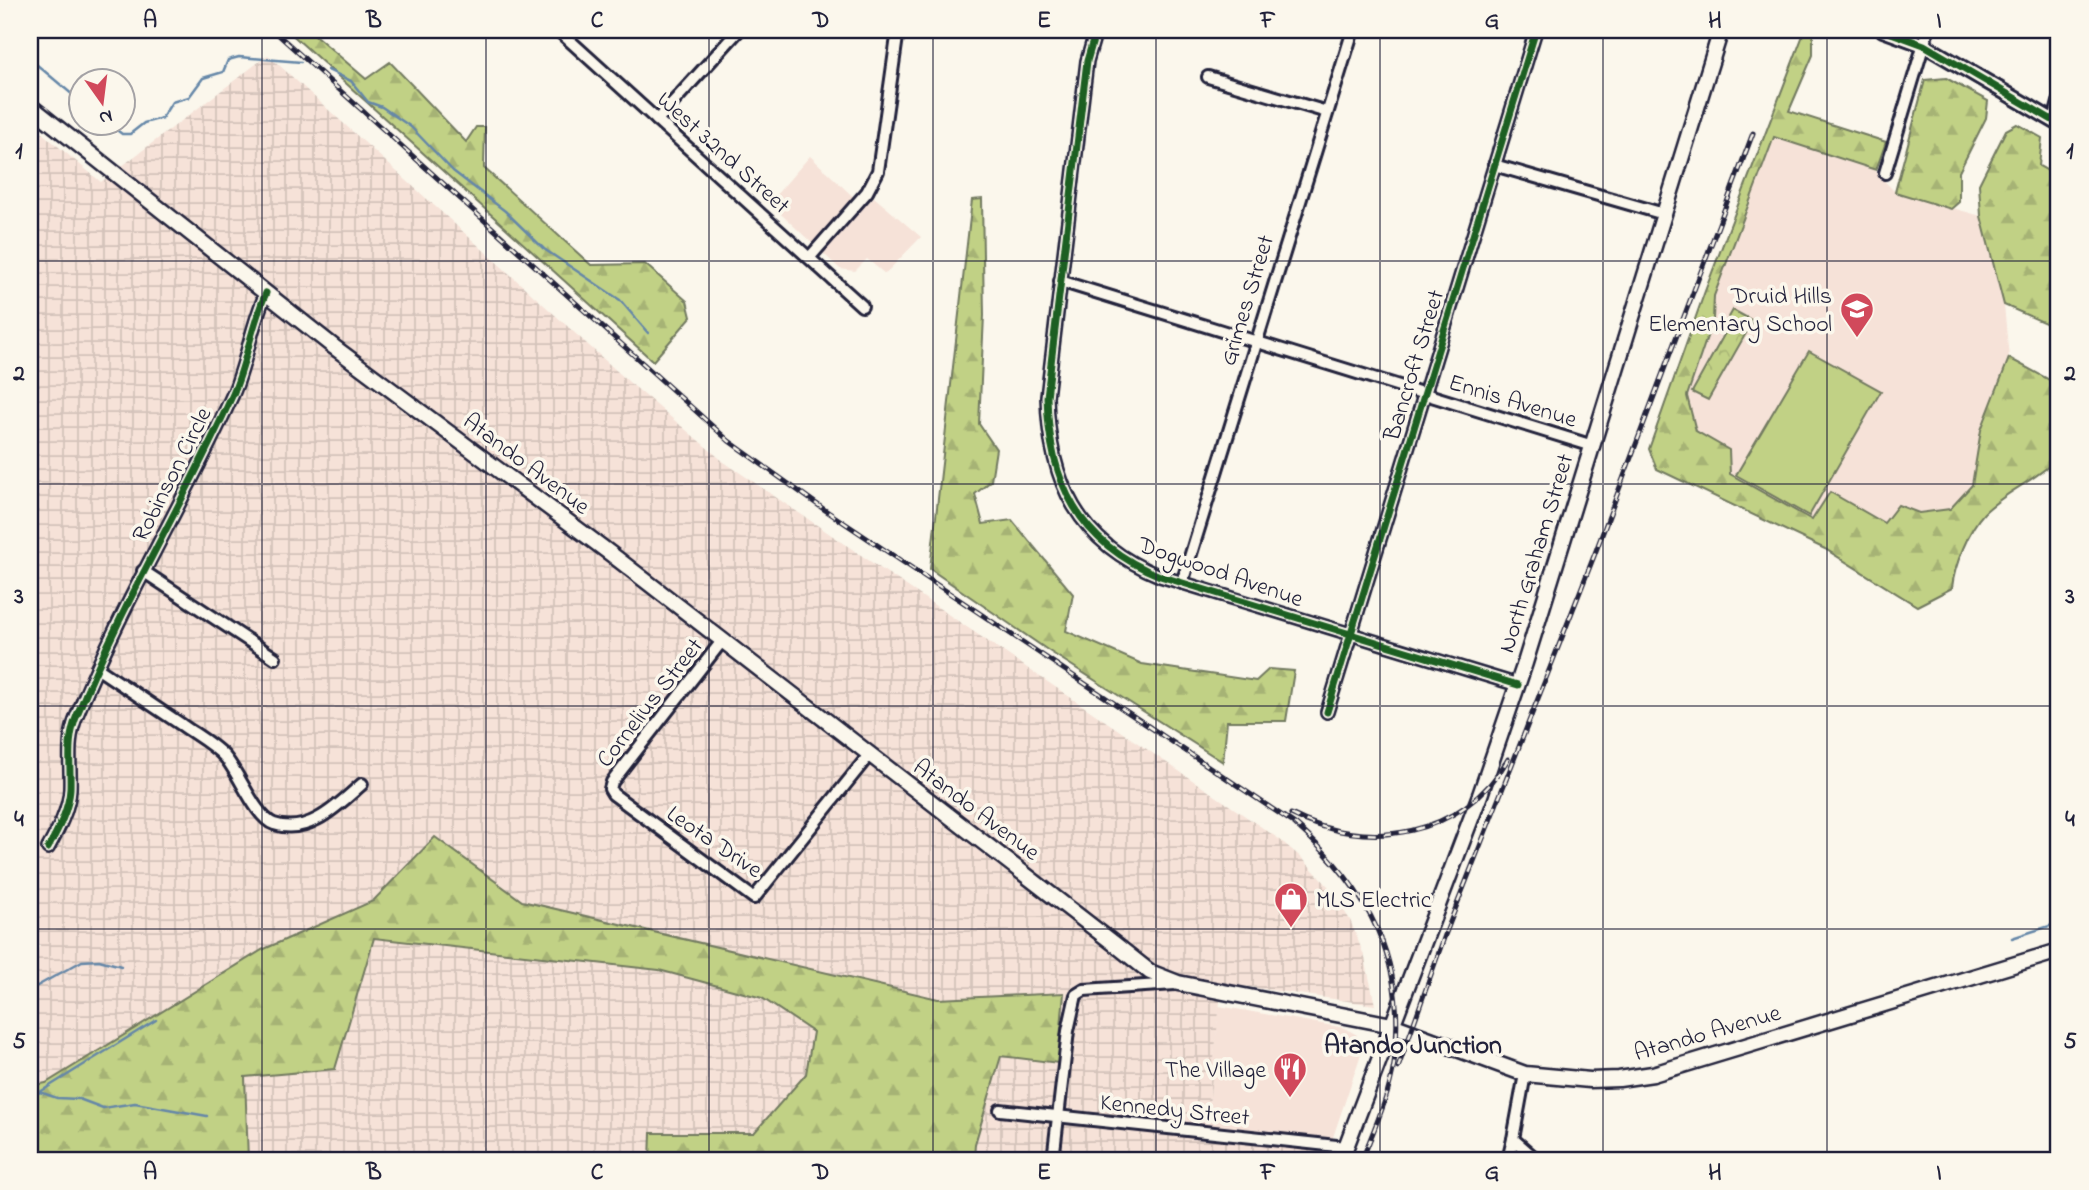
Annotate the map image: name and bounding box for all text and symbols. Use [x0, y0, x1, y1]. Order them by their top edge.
text: A [143, 5, 157, 38]
text: B [365, 5, 382, 38]
text: C [591, 5, 604, 38]
text: D [812, 5, 829, 38]
text: E [1037, 5, 1051, 38]
text: F [1260, 5, 1276, 38]
text: G [1485, 5, 1499, 38]
text: H [1708, 5, 1722, 38]
text: I [1936, 5, 1942, 38]
north arrow [66, 66, 136, 136]
street label: West 32nd Street [648, 84, 797, 223]
text: N [96, 101, 115, 131]
text: 1 [15, 136, 23, 169]
text: 1 [2066, 136, 2074, 169]
street label: Grimes Street [1212, 231, 1285, 370]
place label: Druid Hills Elementary School [1648, 280, 1832, 344]
street label: Bancroft Street [1376, 286, 1455, 447]
school or university icon: Druid Hills Elementary School [1838, 290, 1876, 339]
text: 2 [12, 358, 25, 391]
text: 2 [2063, 358, 2076, 391]
street label: Ennis Avenue [1444, 366, 1581, 439]
street label: Robinson Circle [124, 402, 222, 548]
street label: Atando Avenue [455, 405, 597, 525]
street label: North Graham Street [1490, 450, 1584, 658]
street label: Dogwood Avenue [1132, 528, 1308, 618]
text: 3 [13, 581, 24, 614]
text: 3 [2064, 581, 2075, 614]
street label: Cornelius Street [589, 631, 713, 776]
street label: Atando Avenue [905, 751, 1047, 871]
street label: Leota Drive [659, 798, 769, 888]
text: 4 [14, 804, 24, 837]
text: 4 [2065, 804, 2075, 837]
shop icon: MLS Electric [1272, 880, 1310, 929]
place label: MLS Electric [1316, 884, 1432, 919]
street label: Atando Avenue [1630, 997, 1785, 1072]
text: 5 [12, 1026, 26, 1059]
text: 5 [2063, 1026, 2077, 1059]
district label: Atando Junction [1324, 1028, 1502, 1066]
restaurant icon: The Village [1271, 1050, 1309, 1099]
place label: The Village [1165, 1054, 1266, 1089]
street label: Kennedy Street [1098, 1086, 1251, 1138]
text: A [143, 1157, 157, 1190]
text: B [365, 1157, 382, 1190]
text: C [591, 1157, 604, 1190]
text: D [812, 1157, 829, 1190]
text: E [1037, 1157, 1051, 1190]
text: F [1260, 1157, 1276, 1190]
text: G [1485, 1157, 1499, 1190]
text: H [1708, 1157, 1722, 1190]
text: I [1936, 1157, 1942, 1190]

